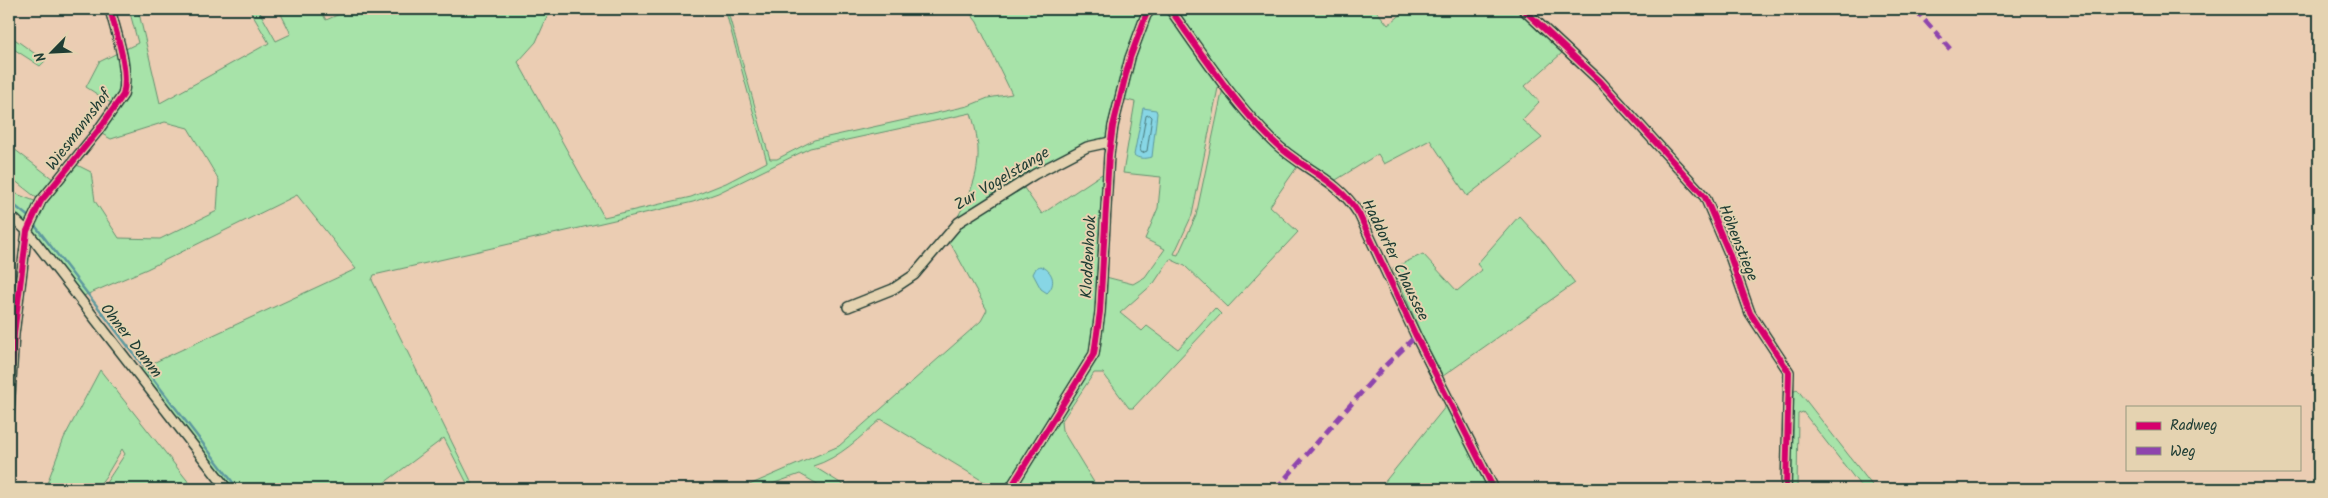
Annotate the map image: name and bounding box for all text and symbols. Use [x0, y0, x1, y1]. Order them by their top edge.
north arrow [28, 28, 78, 78]
text: N [29, 48, 53, 65]
street label: Wiesmannshof [40, 82, 119, 176]
street label: Zur Vogelstange [949, 141, 1055, 217]
street label: Haddorfer Chaussee [1355, 195, 1435, 325]
street label: Höhenstiege [1711, 201, 1765, 285]
street label: Kloddenhook [1074, 214, 1104, 299]
street label: Ohner Damm [94, 298, 168, 384]
legend [2126, 406, 2300, 470]
text: Radweg [2170, 414, 2217, 438]
text: Weg [2170, 440, 2196, 464]

